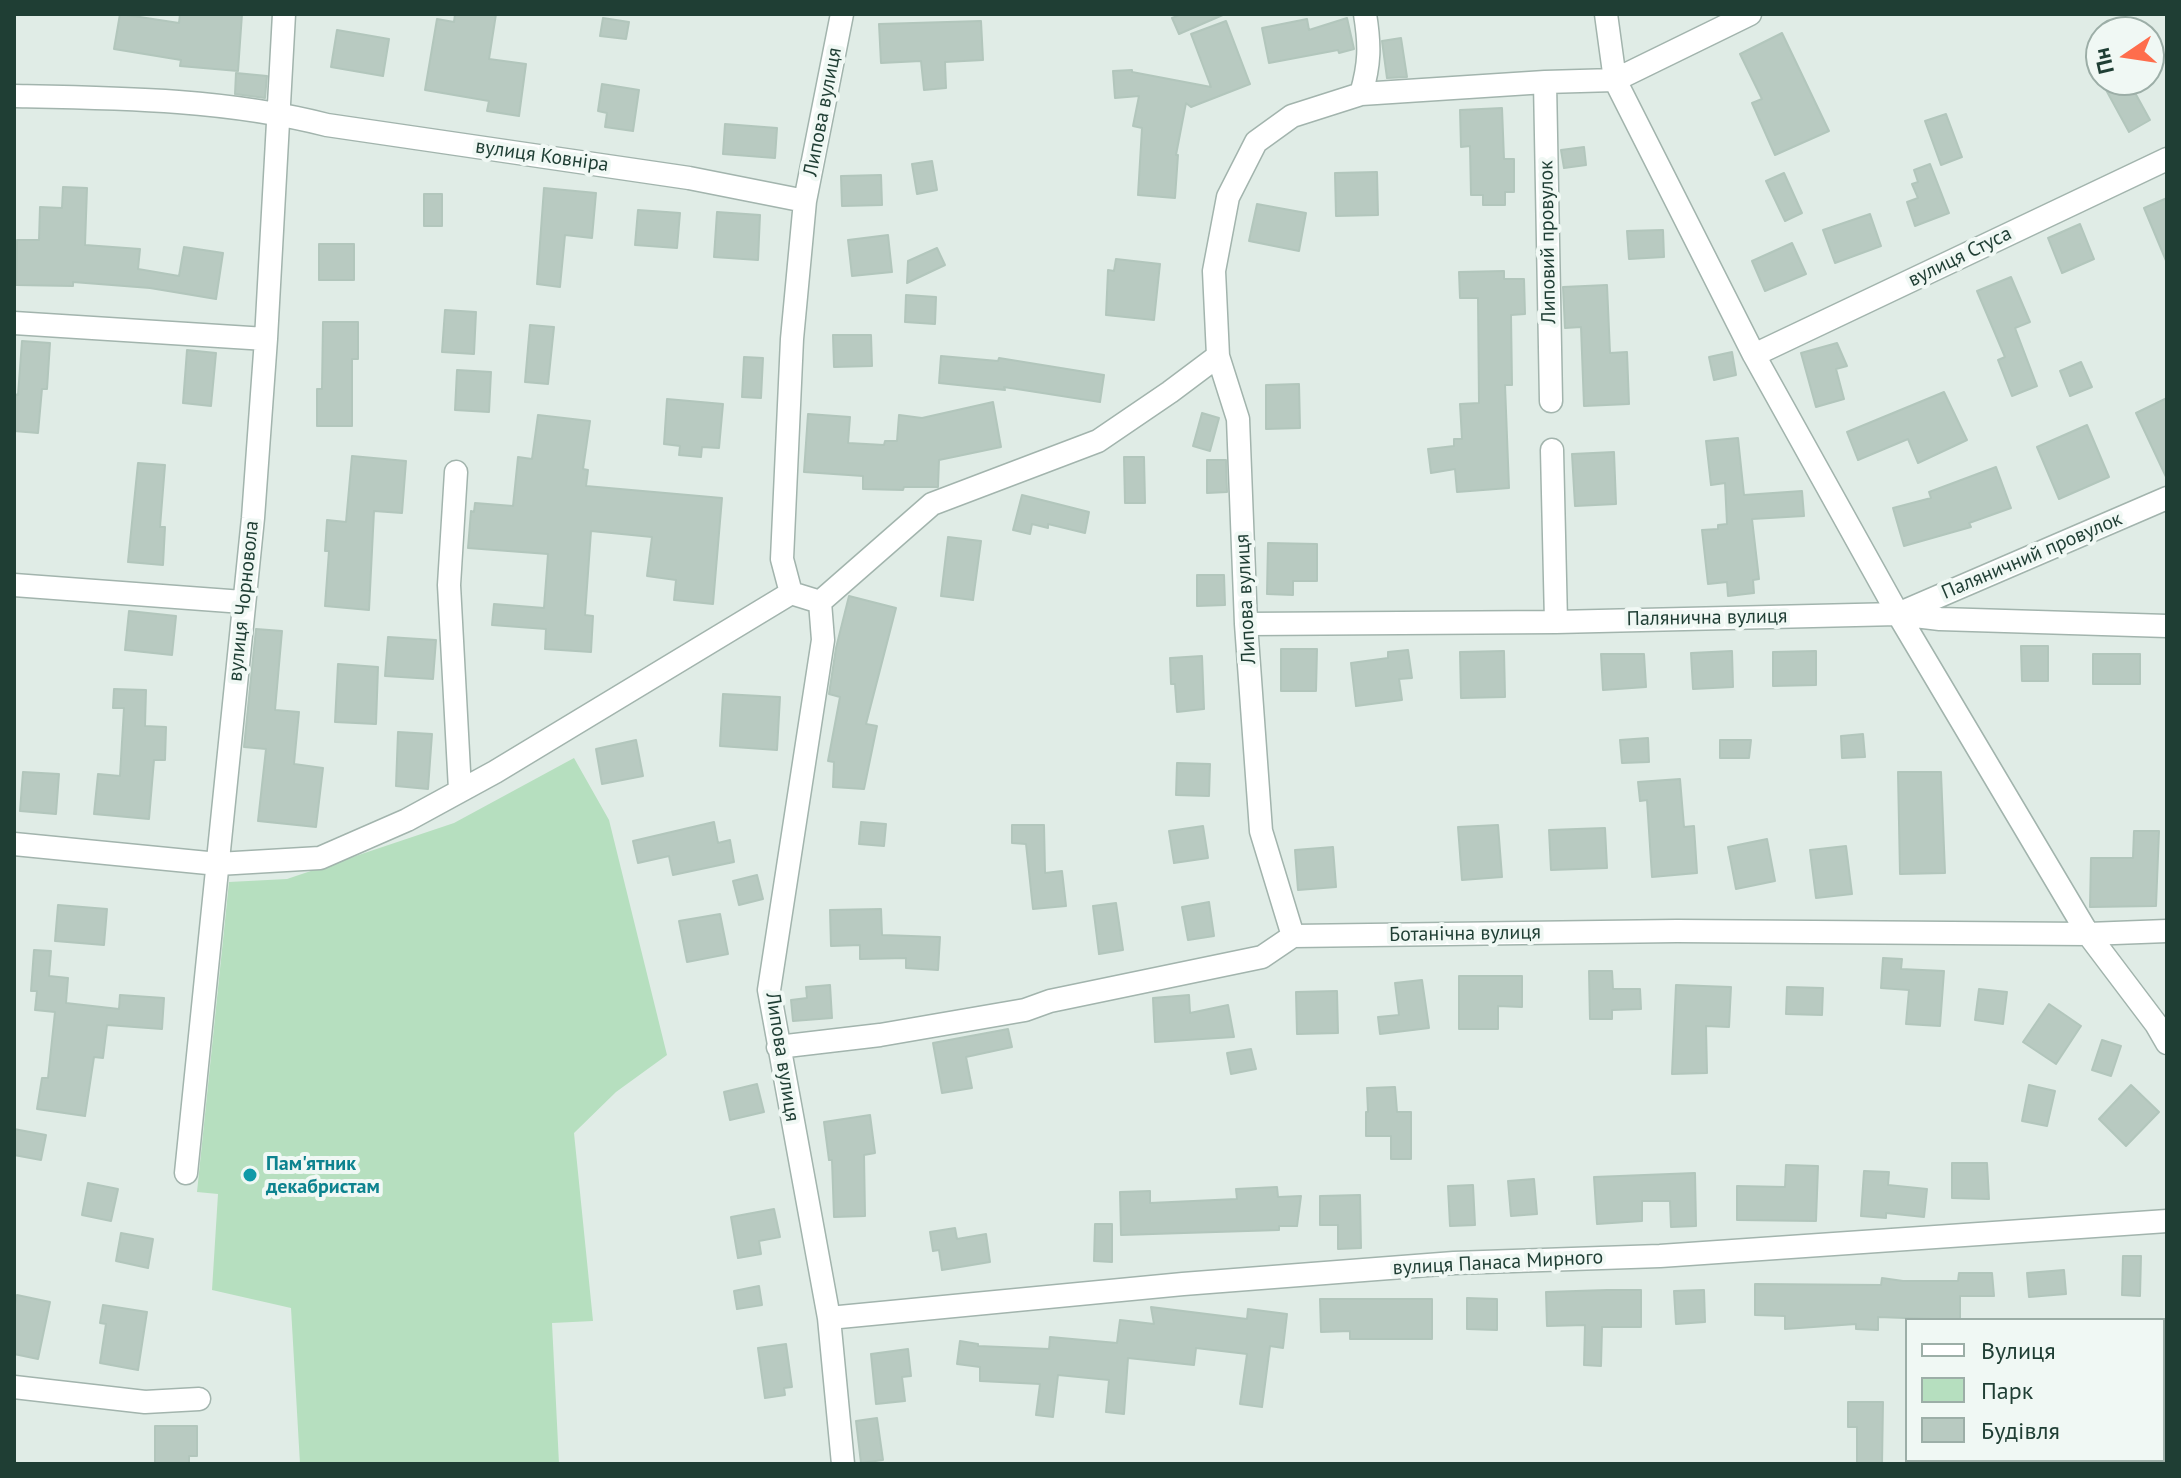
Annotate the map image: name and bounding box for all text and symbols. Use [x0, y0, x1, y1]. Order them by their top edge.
north arrow [2085, 16, 2165, 96]
text: Пн [2087, 45, 2120, 77]
street label: Липова вулиця [799, 46, 847, 178]
street label: вулиця Ковніра [474, 135, 610, 177]
street label: Липовий провулок [1535, 160, 1561, 324]
street label: вулиця Стуса [1904, 222, 2016, 292]
street label: Паляничний провулок [1938, 507, 2126, 605]
street label: вулиця Чорновола [224, 519, 264, 683]
street label: Липова вулиця [1231, 533, 1261, 665]
street label: Палянична вулиця [1626, 605, 1788, 631]
street label: Ботанічна вулиця [1389, 921, 1541, 947]
street label: Липова вулиця [760, 991, 804, 1123]
place label: Пам'ятник декабристам [266, 1152, 380, 1199]
marker: Пам'ятник декабристам [241, 1166, 259, 1184]
street label: вулиця Панаса Мирного [1392, 1246, 1604, 1280]
legend [1905, 1318, 2165, 1462]
text: Вулиця [1981, 1335, 2056, 1366]
text: Парк [1981, 1375, 2033, 1406]
text: Будівля [1981, 1415, 2060, 1446]

